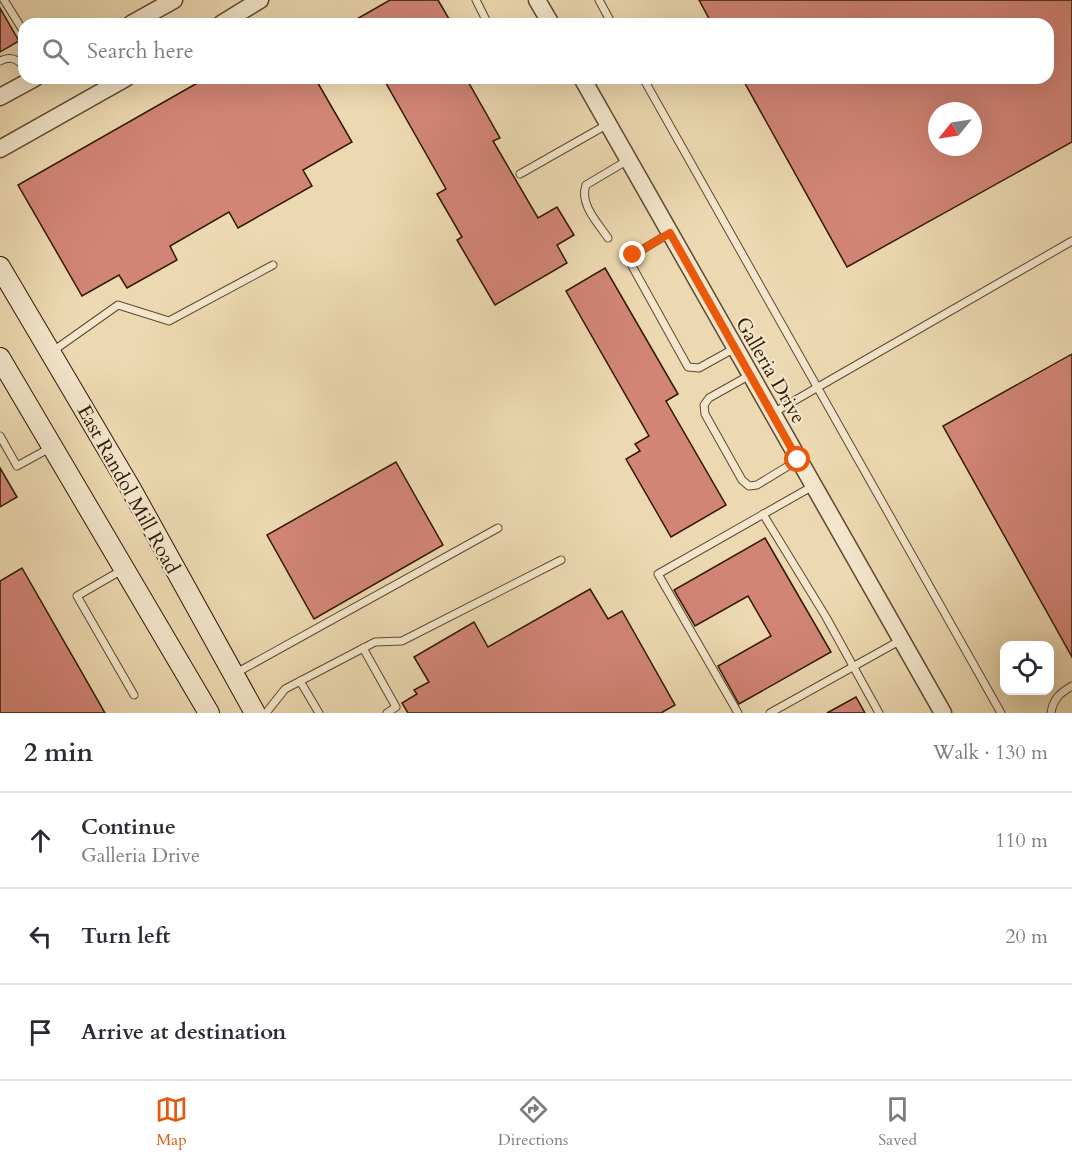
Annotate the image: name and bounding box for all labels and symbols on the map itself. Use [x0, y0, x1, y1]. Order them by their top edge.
north arrow [928, 102, 982, 156]
route end [619, 241, 645, 267]
street label: Galleria Drive [729, 312, 812, 429]
street label: East Randol Mill Road [71, 400, 186, 579]
route start [784, 446, 810, 472]

